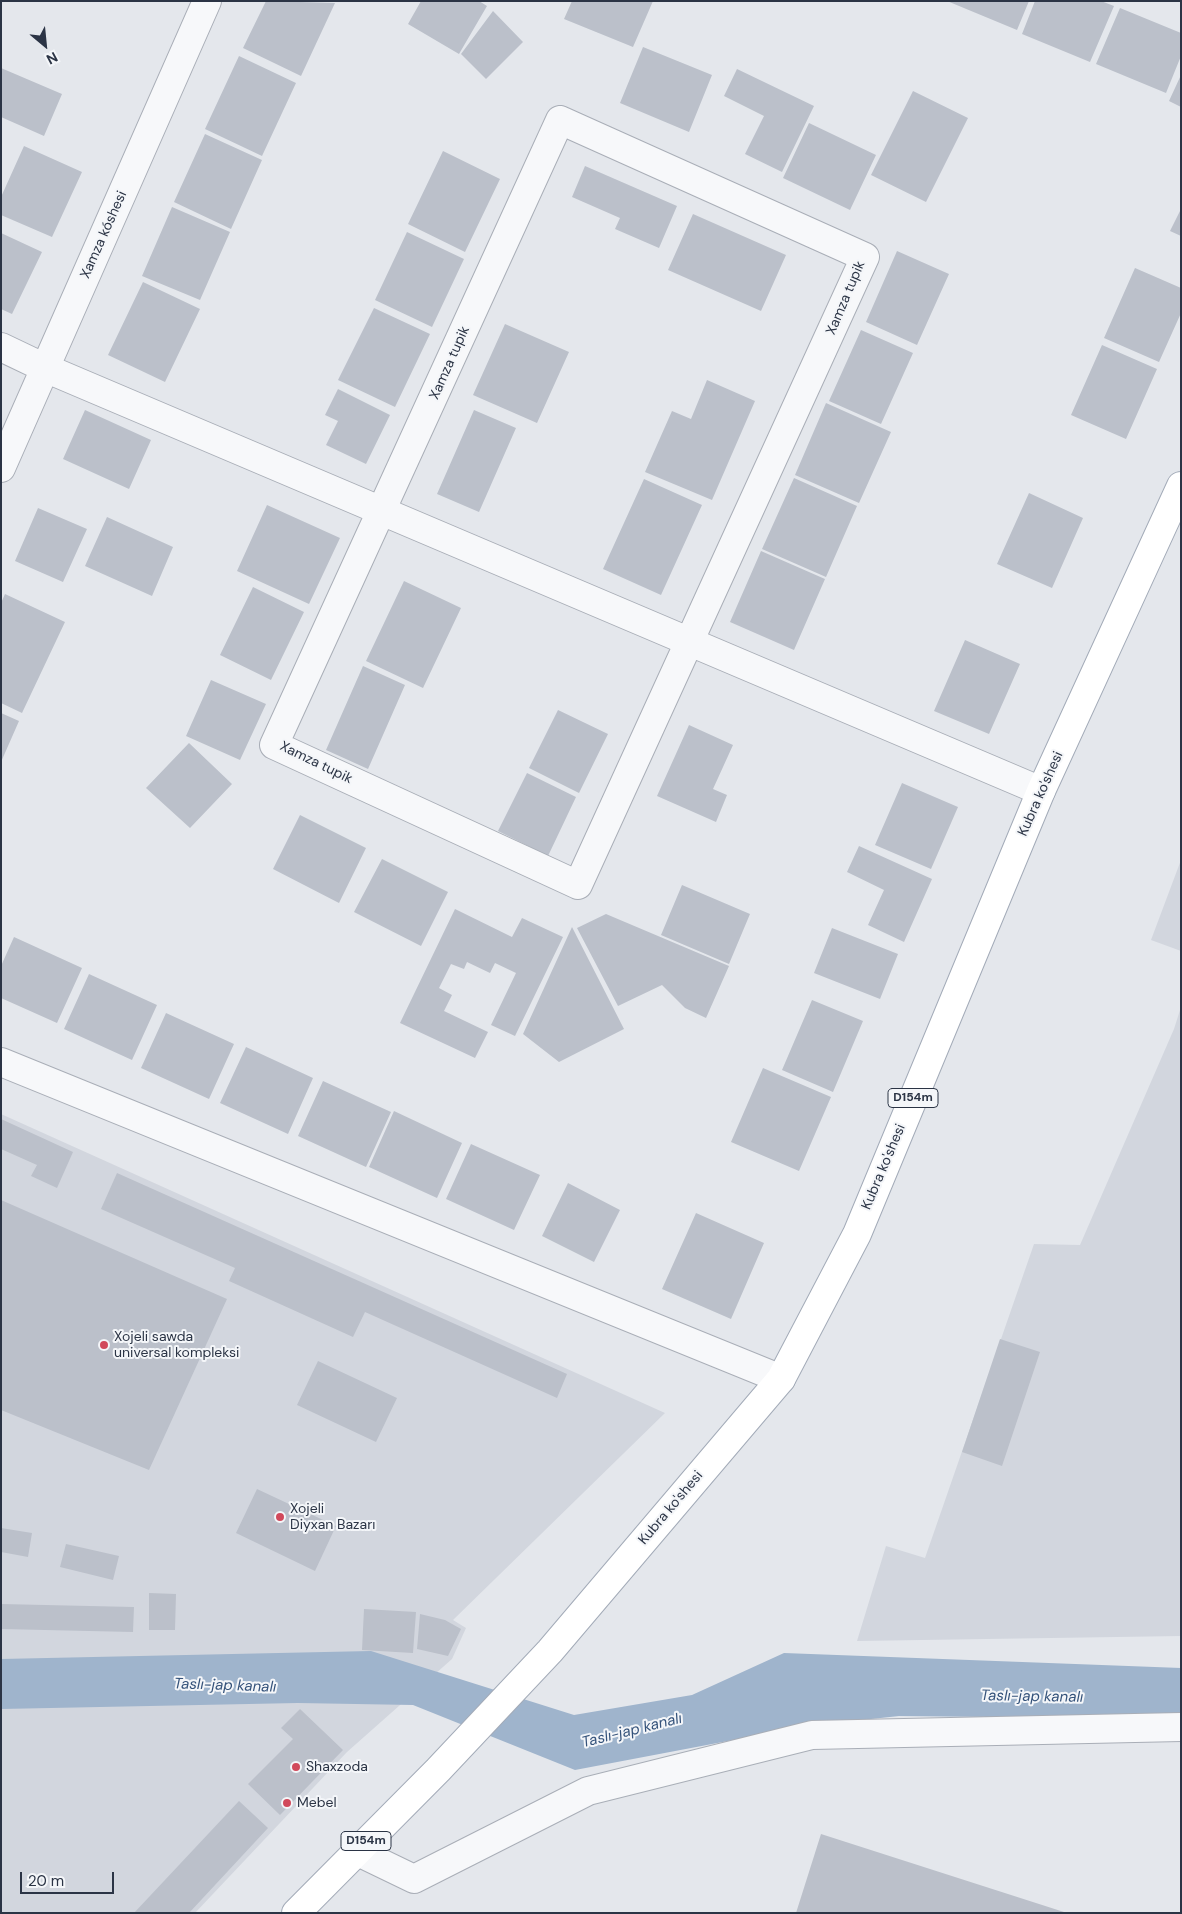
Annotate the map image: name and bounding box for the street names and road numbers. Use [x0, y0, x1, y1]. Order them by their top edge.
street label: Xamza kóshesi [77, 189, 131, 281]
street label: Xamza tupik [823, 259, 869, 337]
street label: Xamza tupik [426, 324, 474, 402]
street label: Xamza tupik [277, 738, 355, 788]
street label: Kubra ko'shesi [1015, 749, 1067, 839]
road number: D154m [888, 1088, 938, 1108]
street label: Kubra ko'shesi [858, 1122, 910, 1212]
street label: Kubra ko'shesi [635, 1468, 707, 1548]
road number: D154m [341, 1832, 391, 1850]

